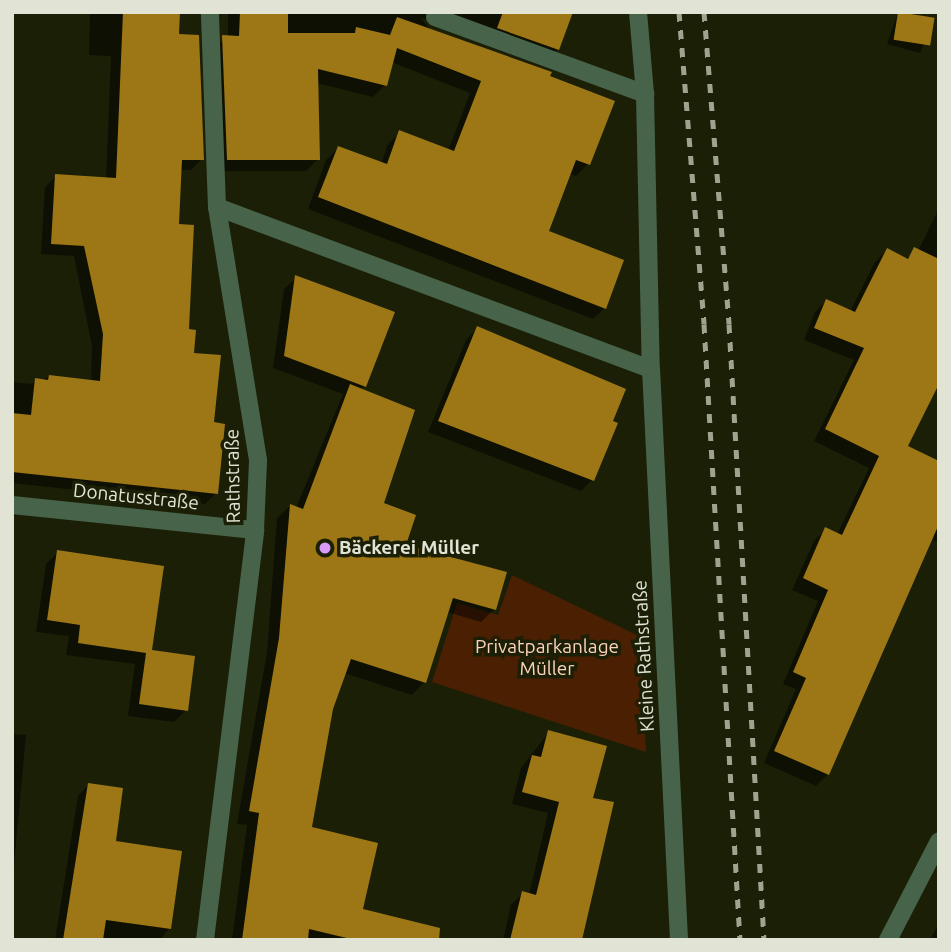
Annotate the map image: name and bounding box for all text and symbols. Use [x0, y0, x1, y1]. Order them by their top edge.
street label: Rathstraße [221, 429, 245, 523]
street label: Donatusstraße [72, 479, 200, 515]
place label: Bäckerei Müller [339, 537, 479, 559]
marker: Bäckerei Müller [317, 540, 333, 556]
street label: Kleine Rathstraße [629, 580, 659, 732]
park label: Privatparkanlage Müller [475, 636, 619, 680]

